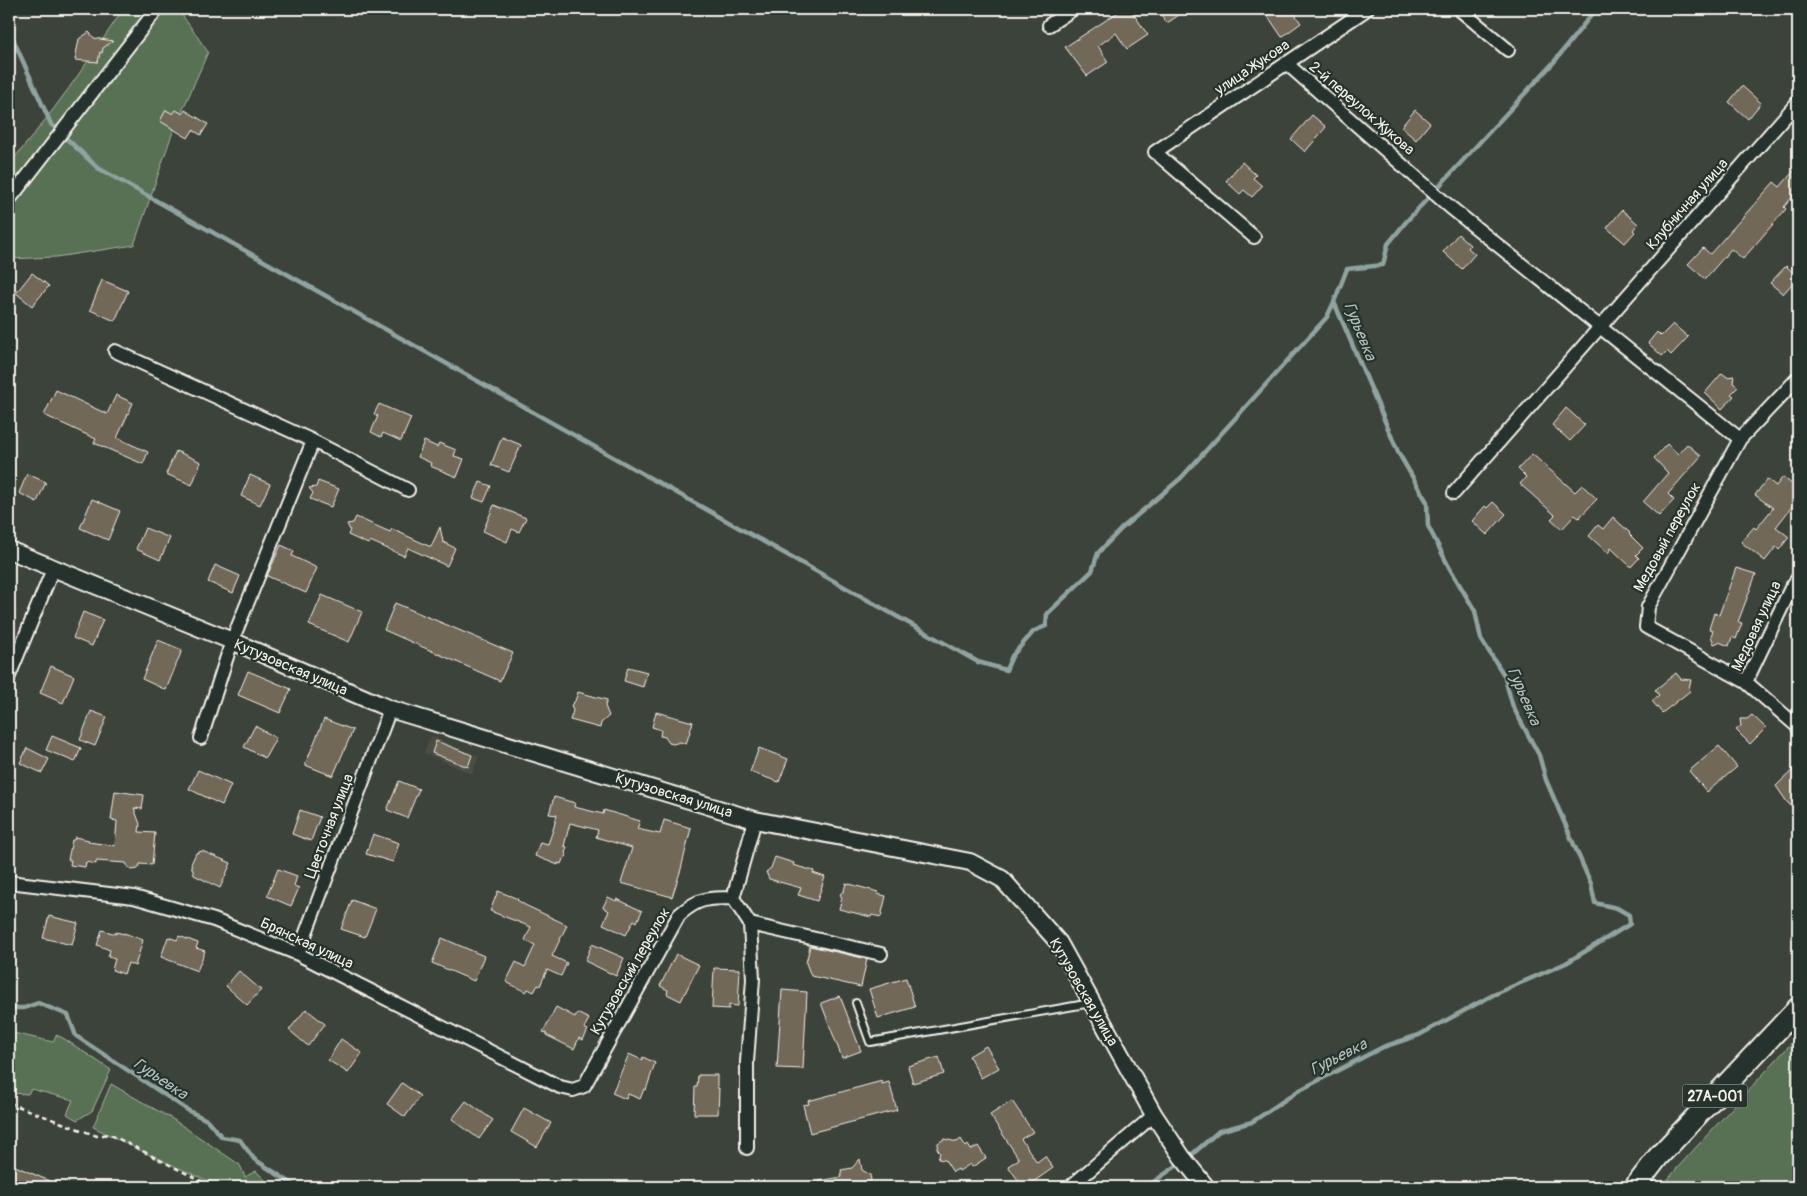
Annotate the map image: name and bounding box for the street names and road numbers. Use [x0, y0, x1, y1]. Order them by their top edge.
street label: улица Жукова [1210, 35, 1293, 100]
street label: 2-й переулок Жукова [1305, 57, 1418, 159]
street label: Клубничная улица [1642, 155, 1732, 254]
street label: Медовый переулок [1629, 479, 1706, 595]
street label: Медовая улица [1727, 578, 1786, 674]
street label: Кутузовская улица [231, 635, 351, 700]
street label: Кутузовская улица [613, 769, 735, 822]
street label: Цветочная улица [301, 771, 358, 881]
street label: Кутузовский переулок [586, 904, 675, 1038]
street label: Брянская улица [257, 914, 356, 973]
street label: Кутузовская улица [1045, 935, 1122, 1050]
road number: 27А-001 [1682, 1084, 1748, 1108]

